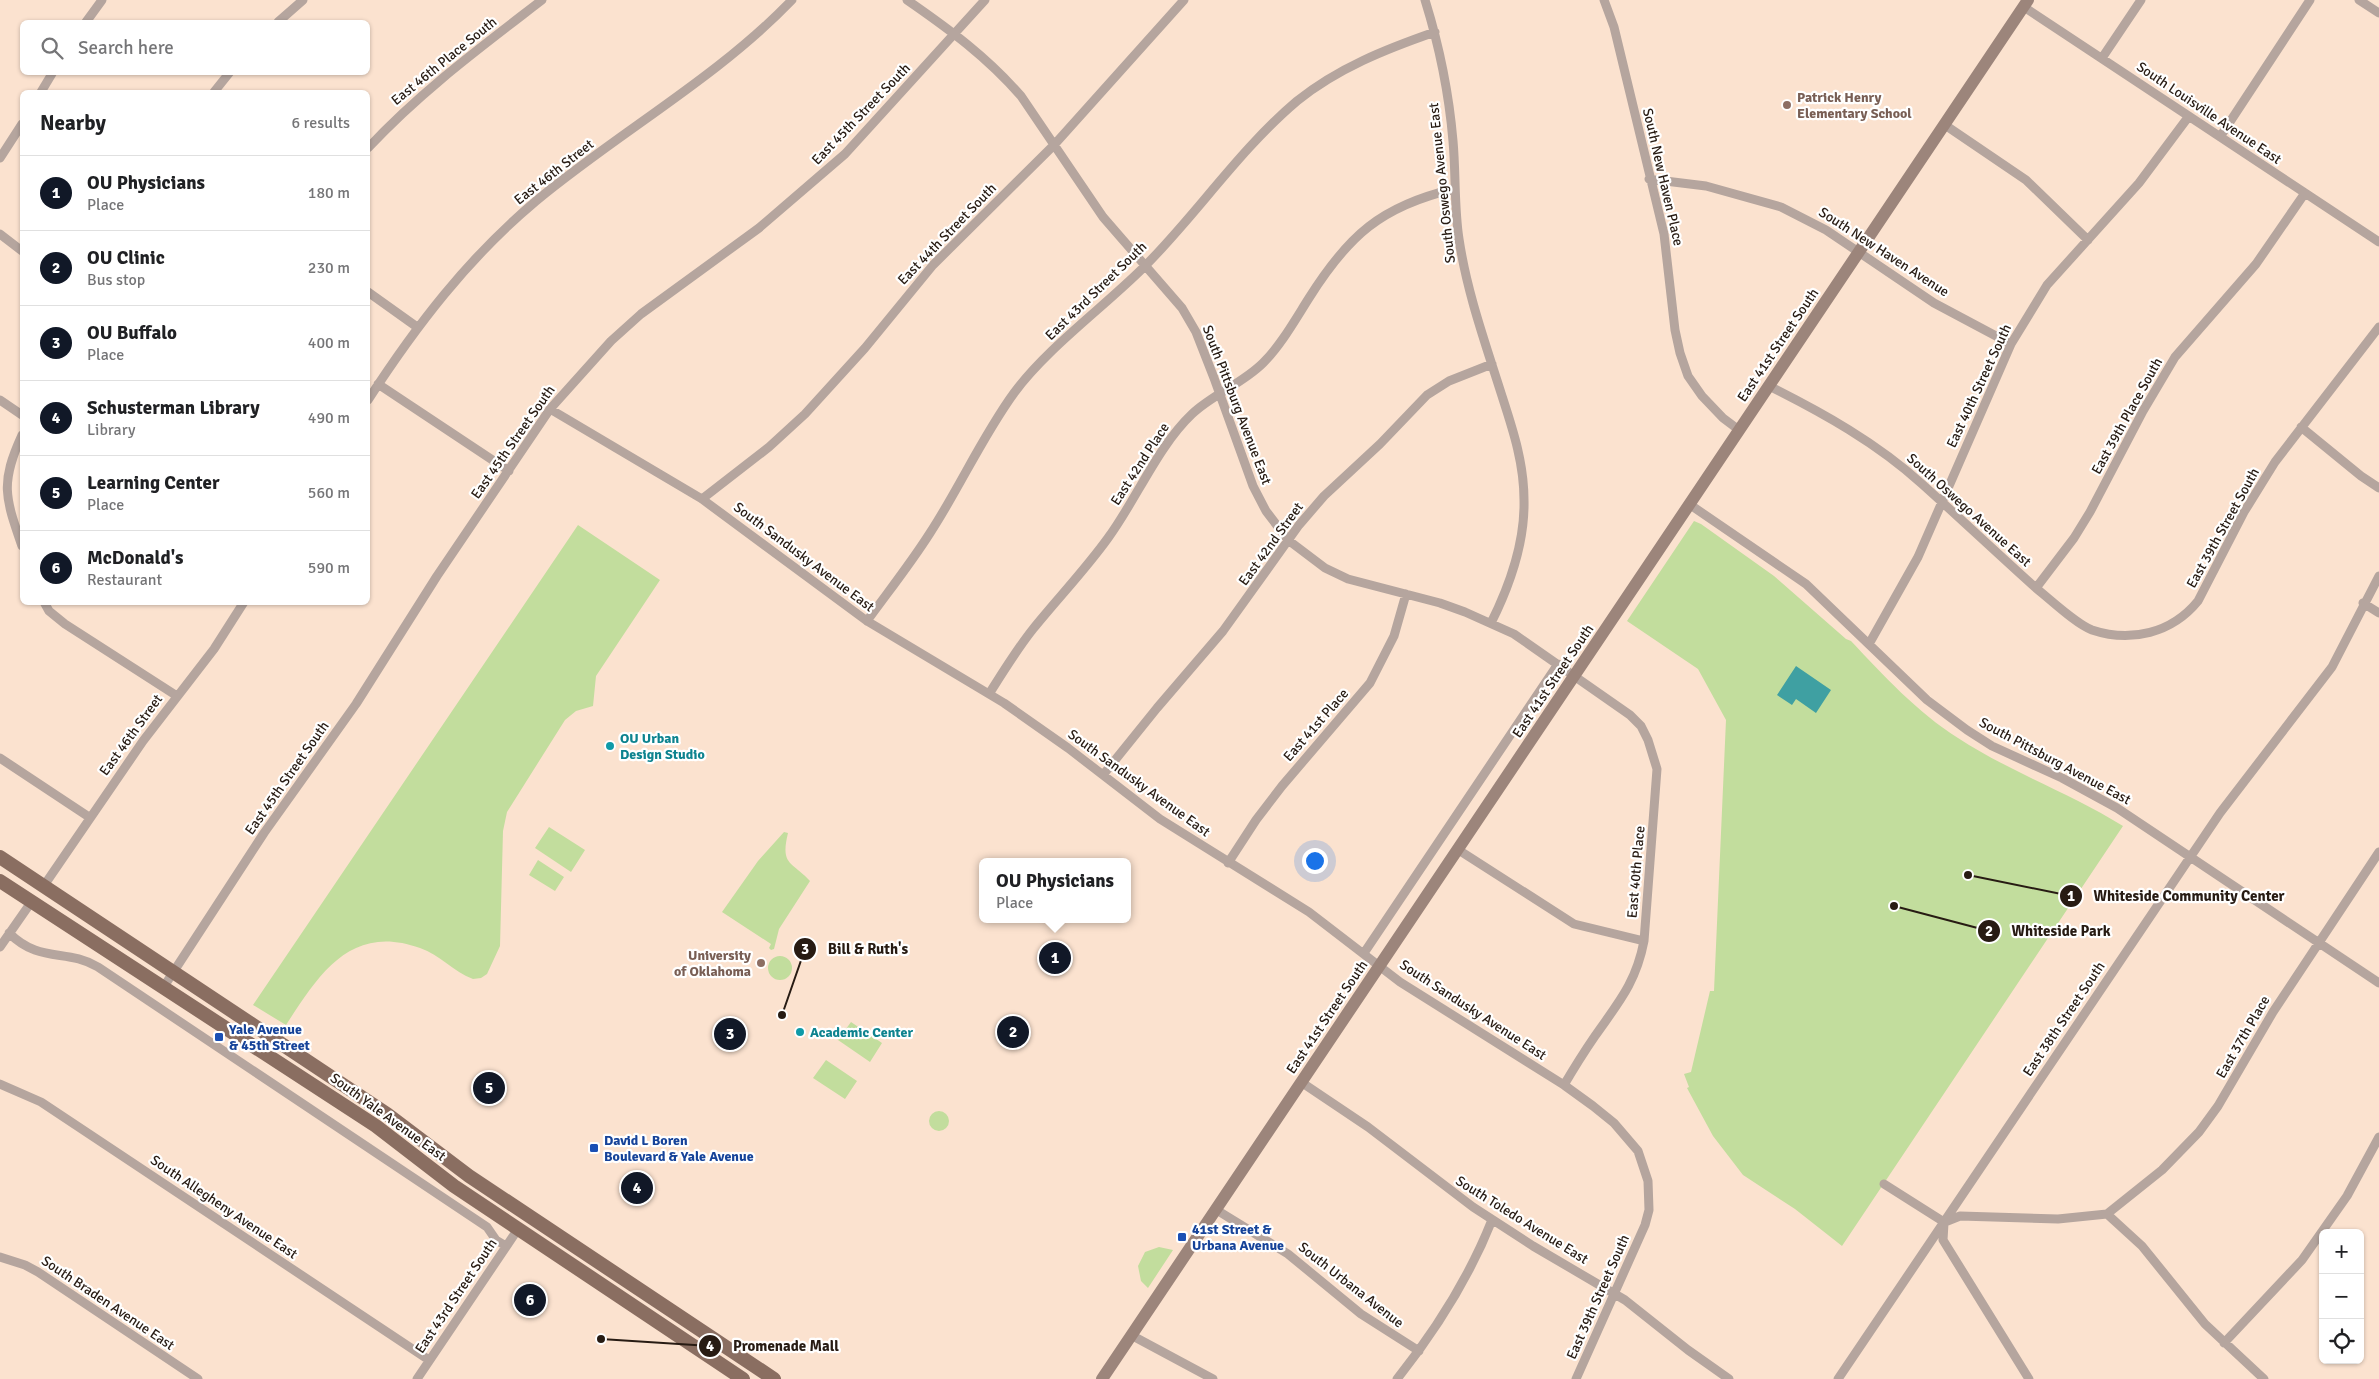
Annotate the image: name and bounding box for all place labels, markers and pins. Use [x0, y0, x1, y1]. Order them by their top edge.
place label: Patrick Henry Elementary School [1797, 89, 1912, 122]
marker: Patrick Henry Elementary School [1781, 99, 1793, 111]
place label: OU Urban Design Studio [620, 730, 705, 763]
marker: OU Urban Design Studio [604, 740, 616, 752]
callout: Whiteside Community Center [2058, 881, 2294, 911]
callout: Whiteside Park [1976, 916, 2120, 946]
callout: Bill & Ruth's [792, 934, 918, 964]
pin: 1 [1039, 939, 1071, 977]
place label: University of Oklahoma [674, 947, 751, 980]
marker: University of Oklahoma [755, 957, 767, 969]
pin: 2 [997, 1013, 1029, 1051]
pin: 3 [714, 1015, 746, 1053]
place label: Yale Avenue & 45th Street [228, 1021, 311, 1054]
place label: Academic Center [810, 1024, 913, 1041]
marker: Academic Center [794, 1026, 806, 1038]
marker: Yale Avenue & 45th Street [213, 1031, 225, 1043]
pin: 5 [473, 1069, 505, 1107]
place label: David L Boren Boulevard & Yale Avenue [604, 1132, 754, 1165]
marker: David L Boren Boulevard & Yale Avenue [588, 1142, 600, 1154]
pin: 4 [621, 1169, 653, 1207]
place label: 41st Street & Urbana Avenue [1192, 1221, 1284, 1254]
marker: 41st Street & Urbana Avenue [1176, 1231, 1188, 1243]
pin: 6 [514, 1281, 546, 1319]
callout: Promenade Mall [698, 1331, 849, 1361]

